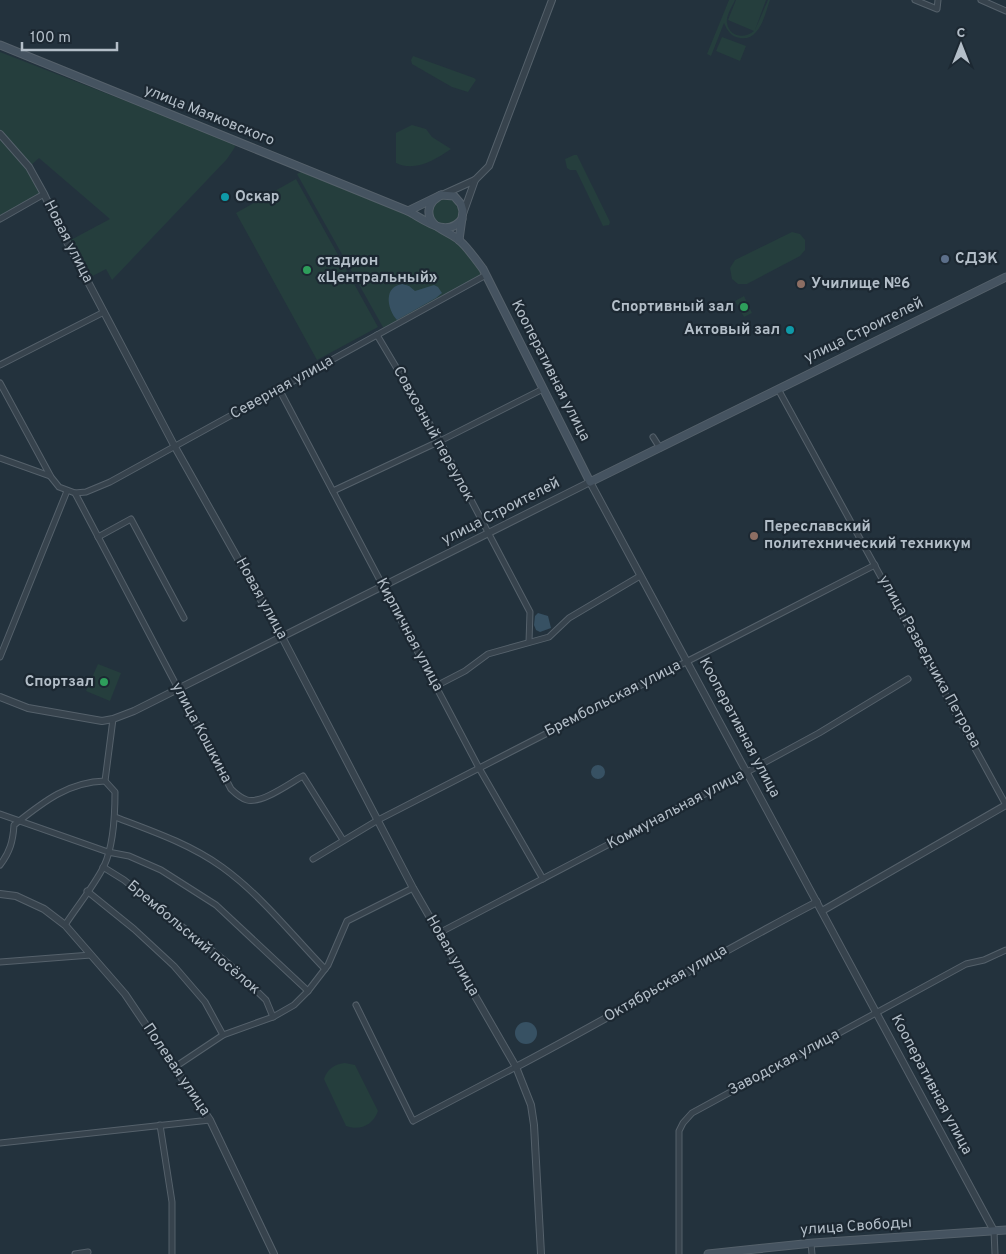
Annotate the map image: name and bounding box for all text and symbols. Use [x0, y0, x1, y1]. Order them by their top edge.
scale bar [22, 20, 118, 52]
north arrow [936, 20, 986, 70]
text: С [957, 25, 966, 42]
text: 100 m [30, 29, 71, 48]
street label: улица Маяковского [141, 81, 277, 151]
place label: Оскар [235, 188, 280, 207]
marker: Оскар [219, 191, 231, 203]
street label: Новая улица [39, 197, 97, 287]
place label: СДЭК [955, 250, 998, 269]
place label: стадион «Центральный» [317, 252, 437, 288]
marker: СДЭК [939, 253, 951, 265]
marker: стадион «Центральный» [301, 264, 313, 276]
place label: Училище №6 [811, 275, 910, 294]
marker: Училище №6 [795, 278, 807, 290]
street label: улица Строителей [801, 294, 927, 368]
street label: Кооперативная улица [506, 297, 594, 445]
place label: Спортивный зал [611, 298, 734, 317]
marker: Спортивный зал [738, 301, 750, 313]
place label: Актовый зал [684, 321, 780, 340]
marker: Актовый зал [784, 324, 796, 336]
street label: Северная улица [227, 352, 337, 424]
street label: Совхозный переулок [388, 363, 478, 505]
street label: улица Строителей [439, 474, 563, 550]
place label: Переславский политехнический техникум [764, 518, 971, 554]
marker: Переславский политехнический техникум [748, 530, 760, 542]
street label: Новая улица [231, 555, 291, 643]
street label: улица Разведчика Петрова [874, 572, 984, 752]
street label: Кирпичная улица [371, 575, 447, 695]
street label: Кооперативная улица [694, 655, 784, 801]
street label: Брембольская улица [542, 656, 684, 742]
place label: Спортзал [25, 673, 94, 692]
marker: Спортзал [98, 676, 110, 688]
street label: улица Кошкина [166, 679, 236, 787]
street label: Коммунальная улица [604, 766, 748, 854]
street label: Брембольский посёлок [123, 877, 263, 999]
street label: Новая улица [421, 912, 483, 1000]
street label: Октябрьская улица [601, 941, 731, 1027]
street label: Кооперативная улица [886, 1012, 976, 1158]
street label: Полевая улица [138, 1020, 214, 1120]
street label: Заводская улица [725, 1026, 843, 1100]
street label: улица Свободы [800, 1214, 912, 1240]

